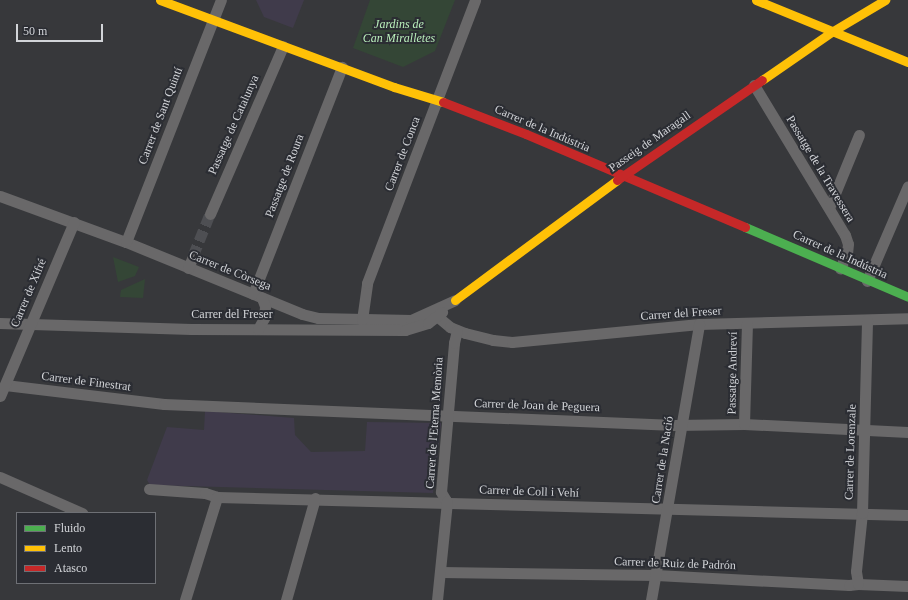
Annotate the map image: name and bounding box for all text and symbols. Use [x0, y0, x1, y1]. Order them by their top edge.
scale bar [18, 16, 105, 42]
park label: Jardins de Can Miralletes [363, 18, 435, 46]
text: 50 m [23, 24, 47, 38]
street label: Carrer de Sant Quintí [136, 65, 186, 167]
street label: Passatge de Catalunya [206, 73, 262, 177]
street label: Carrer de la Indústria [492, 102, 592, 156]
street label: Passeig de Maragall [606, 108, 694, 176]
street label: Passatge de la Travessera [782, 113, 858, 225]
street label: Carrer de Conca [382, 115, 424, 193]
street label: Passatge de Roura [263, 132, 307, 220]
street label: Carrer de la Indústria [790, 228, 890, 282]
street label: Carrer de Còrsega [187, 248, 273, 294]
street label: Carrer de Xifré [8, 256, 50, 330]
street label: Carrer del Freser [640, 304, 722, 324]
street label: Carrer del Freser [191, 308, 273, 322]
street label: Passatge Andreví [725, 331, 741, 415]
street label: Carrer de l'Eterna Memòria [423, 357, 447, 489]
street label: Carrer de Finestrat [40, 369, 132, 395]
street label: Carrer de Joan de Peguera [474, 397, 600, 415]
street label: Carrer de Lorenzale [842, 404, 860, 500]
street label: Carrer de la Nació [649, 415, 677, 505]
street label: Carrer de Coll i Vehí [479, 483, 579, 501]
legend [16, 512, 156, 584]
text: Fluido [54, 521, 85, 535]
text: Lento [54, 541, 82, 555]
street label: Carrer de Ruiz de Padrón [614, 555, 736, 573]
text: Atasco [54, 561, 87, 575]

